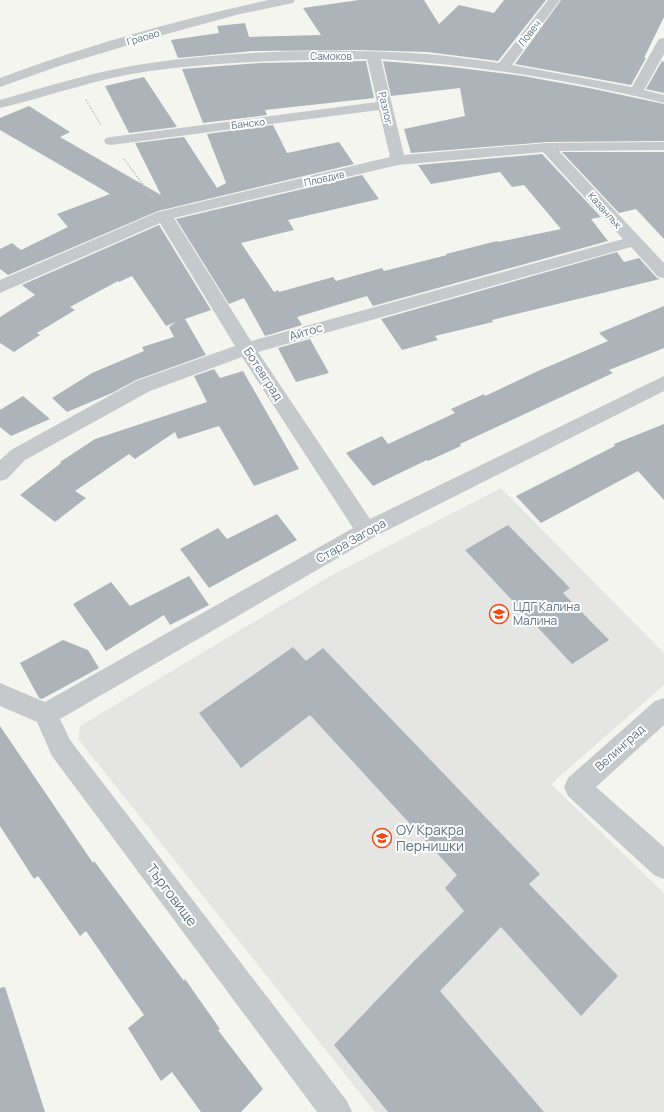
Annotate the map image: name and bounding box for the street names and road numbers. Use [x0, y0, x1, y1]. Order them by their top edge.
street label: Ловеч [514, 17, 544, 49]
street label: Граово [125, 26, 161, 48]
street label: Самоков [310, 49, 352, 63]
street label: Разлог [375, 90, 397, 126]
street label: Банско [230, 114, 266, 132]
street label: Пловдив [302, 166, 346, 189]
street label: Казанлък [585, 189, 626, 232]
street label: Айтос [287, 319, 325, 344]
street label: Ботевград [240, 344, 287, 404]
street label: Стара Загора [313, 514, 389, 567]
street label: Велинград [591, 721, 648, 775]
street label: Търговище [143, 860, 202, 930]

